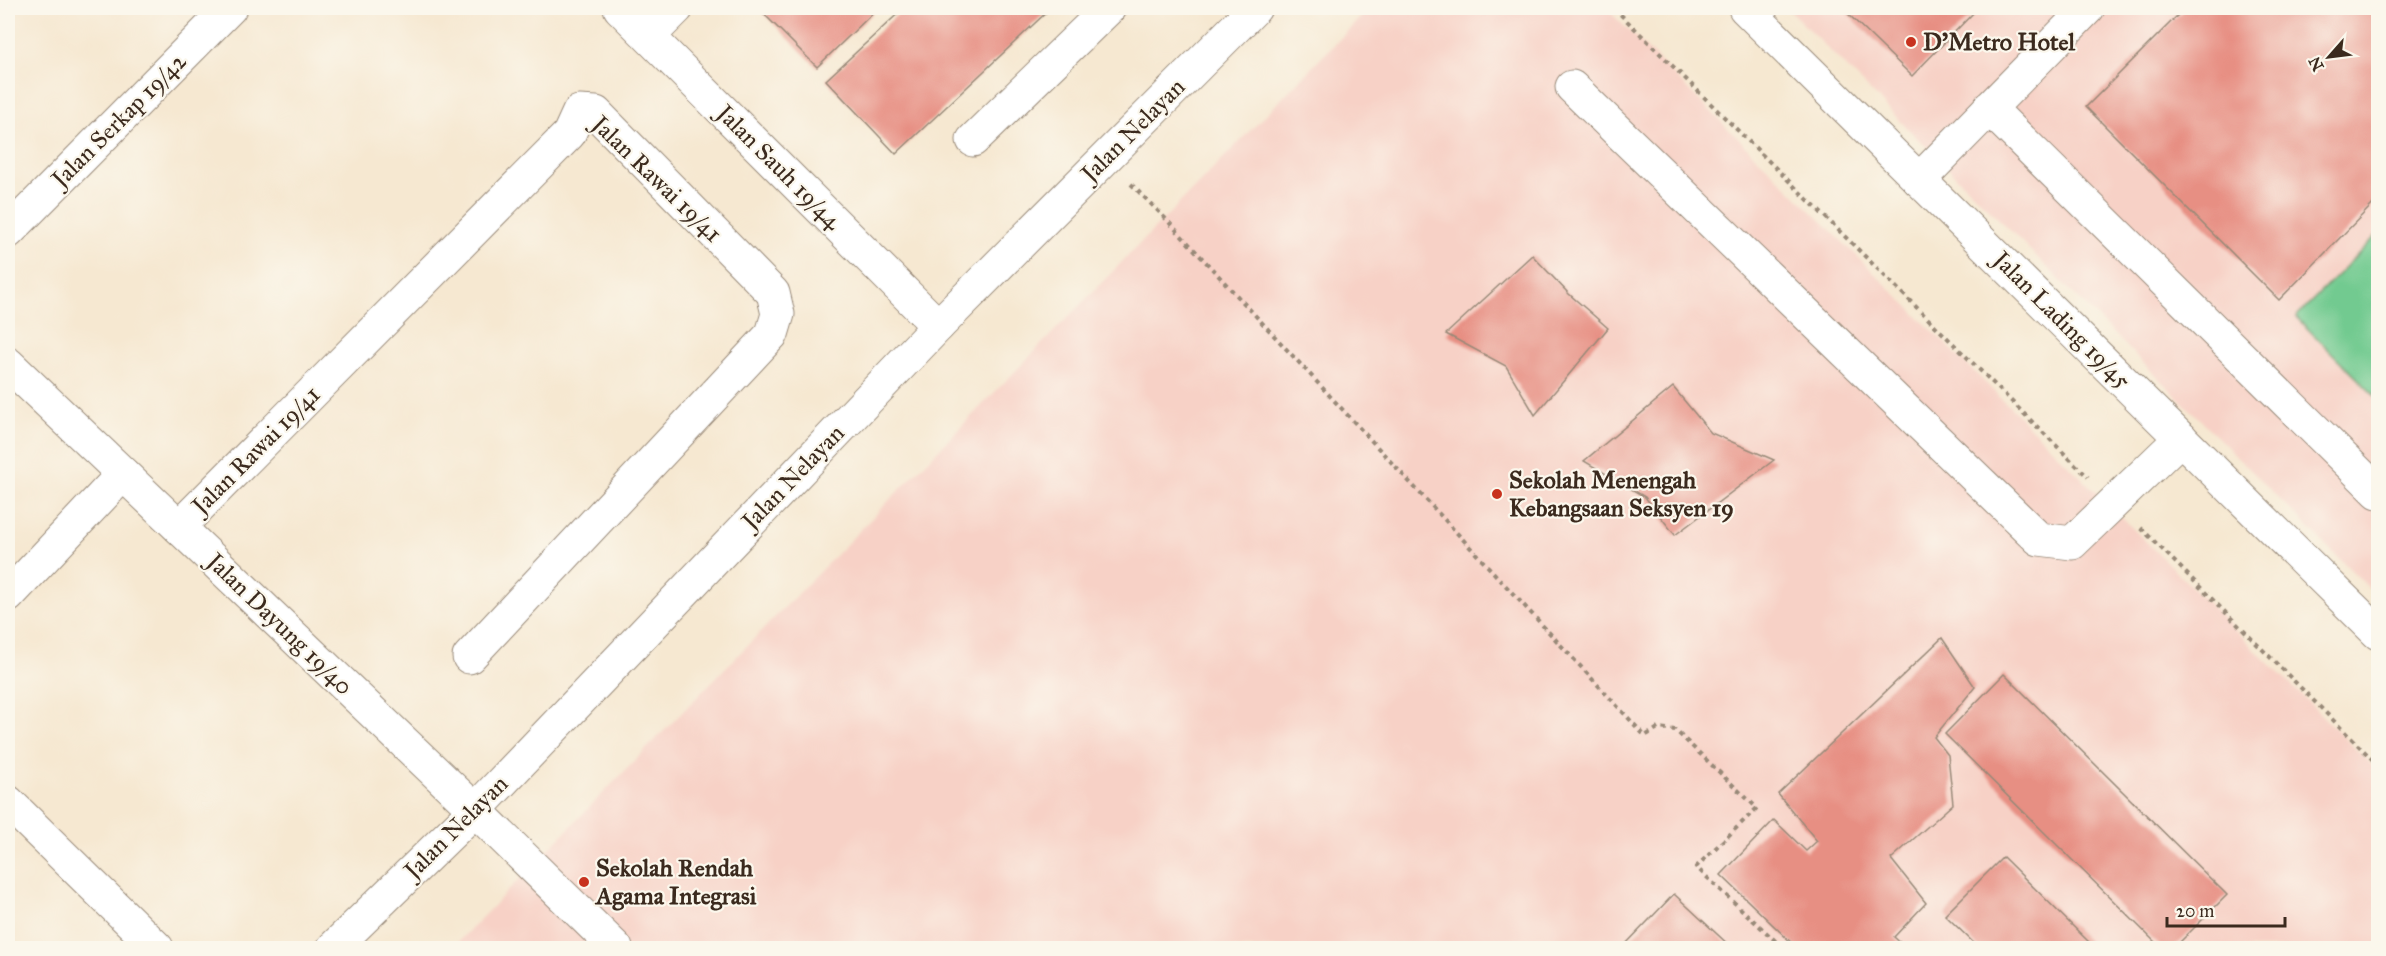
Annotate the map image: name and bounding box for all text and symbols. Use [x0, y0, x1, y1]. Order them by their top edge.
place label: D'Metro Hotel [1923, 27, 2075, 57]
north arrow [2299, 27, 2359, 87]
marker: D'Metro Hotel [1904, 35, 1918, 49]
street label: Jalan Serkap 19/42 [43, 46, 193, 196]
text: N [2304, 53, 2328, 74]
street label: Jalan Nelayan [1073, 72, 1191, 190]
street label: Jalan Sauh 19/44 [708, 96, 848, 236]
street label: Jalan Rawai 19/41 [583, 107, 728, 249]
street label: Jalan Lading 19/45 [1985, 243, 2137, 395]
street label: Jalan Rawai 19/41 [183, 379, 327, 523]
street label: Jalan Nelayan [733, 418, 851, 538]
place label: Sekolah Menengah Kebangsaan Seksyen 19 [1509, 465, 1734, 523]
marker: Sekolah Menengah Kebangsaan Seksyen 19 [1490, 487, 1504, 501]
street label: Jalan Dayung 19/40 [199, 545, 359, 701]
street label: Jalan Nelayan [396, 769, 514, 887]
place label: Sekolah Rendah Agama Integrasi [594, 853, 757, 911]
marker: Sekolah Rendah Agama Integrasi [577, 875, 591, 889]
scale bar [2167, 890, 2286, 928]
text: 20 m [2176, 900, 2214, 922]

